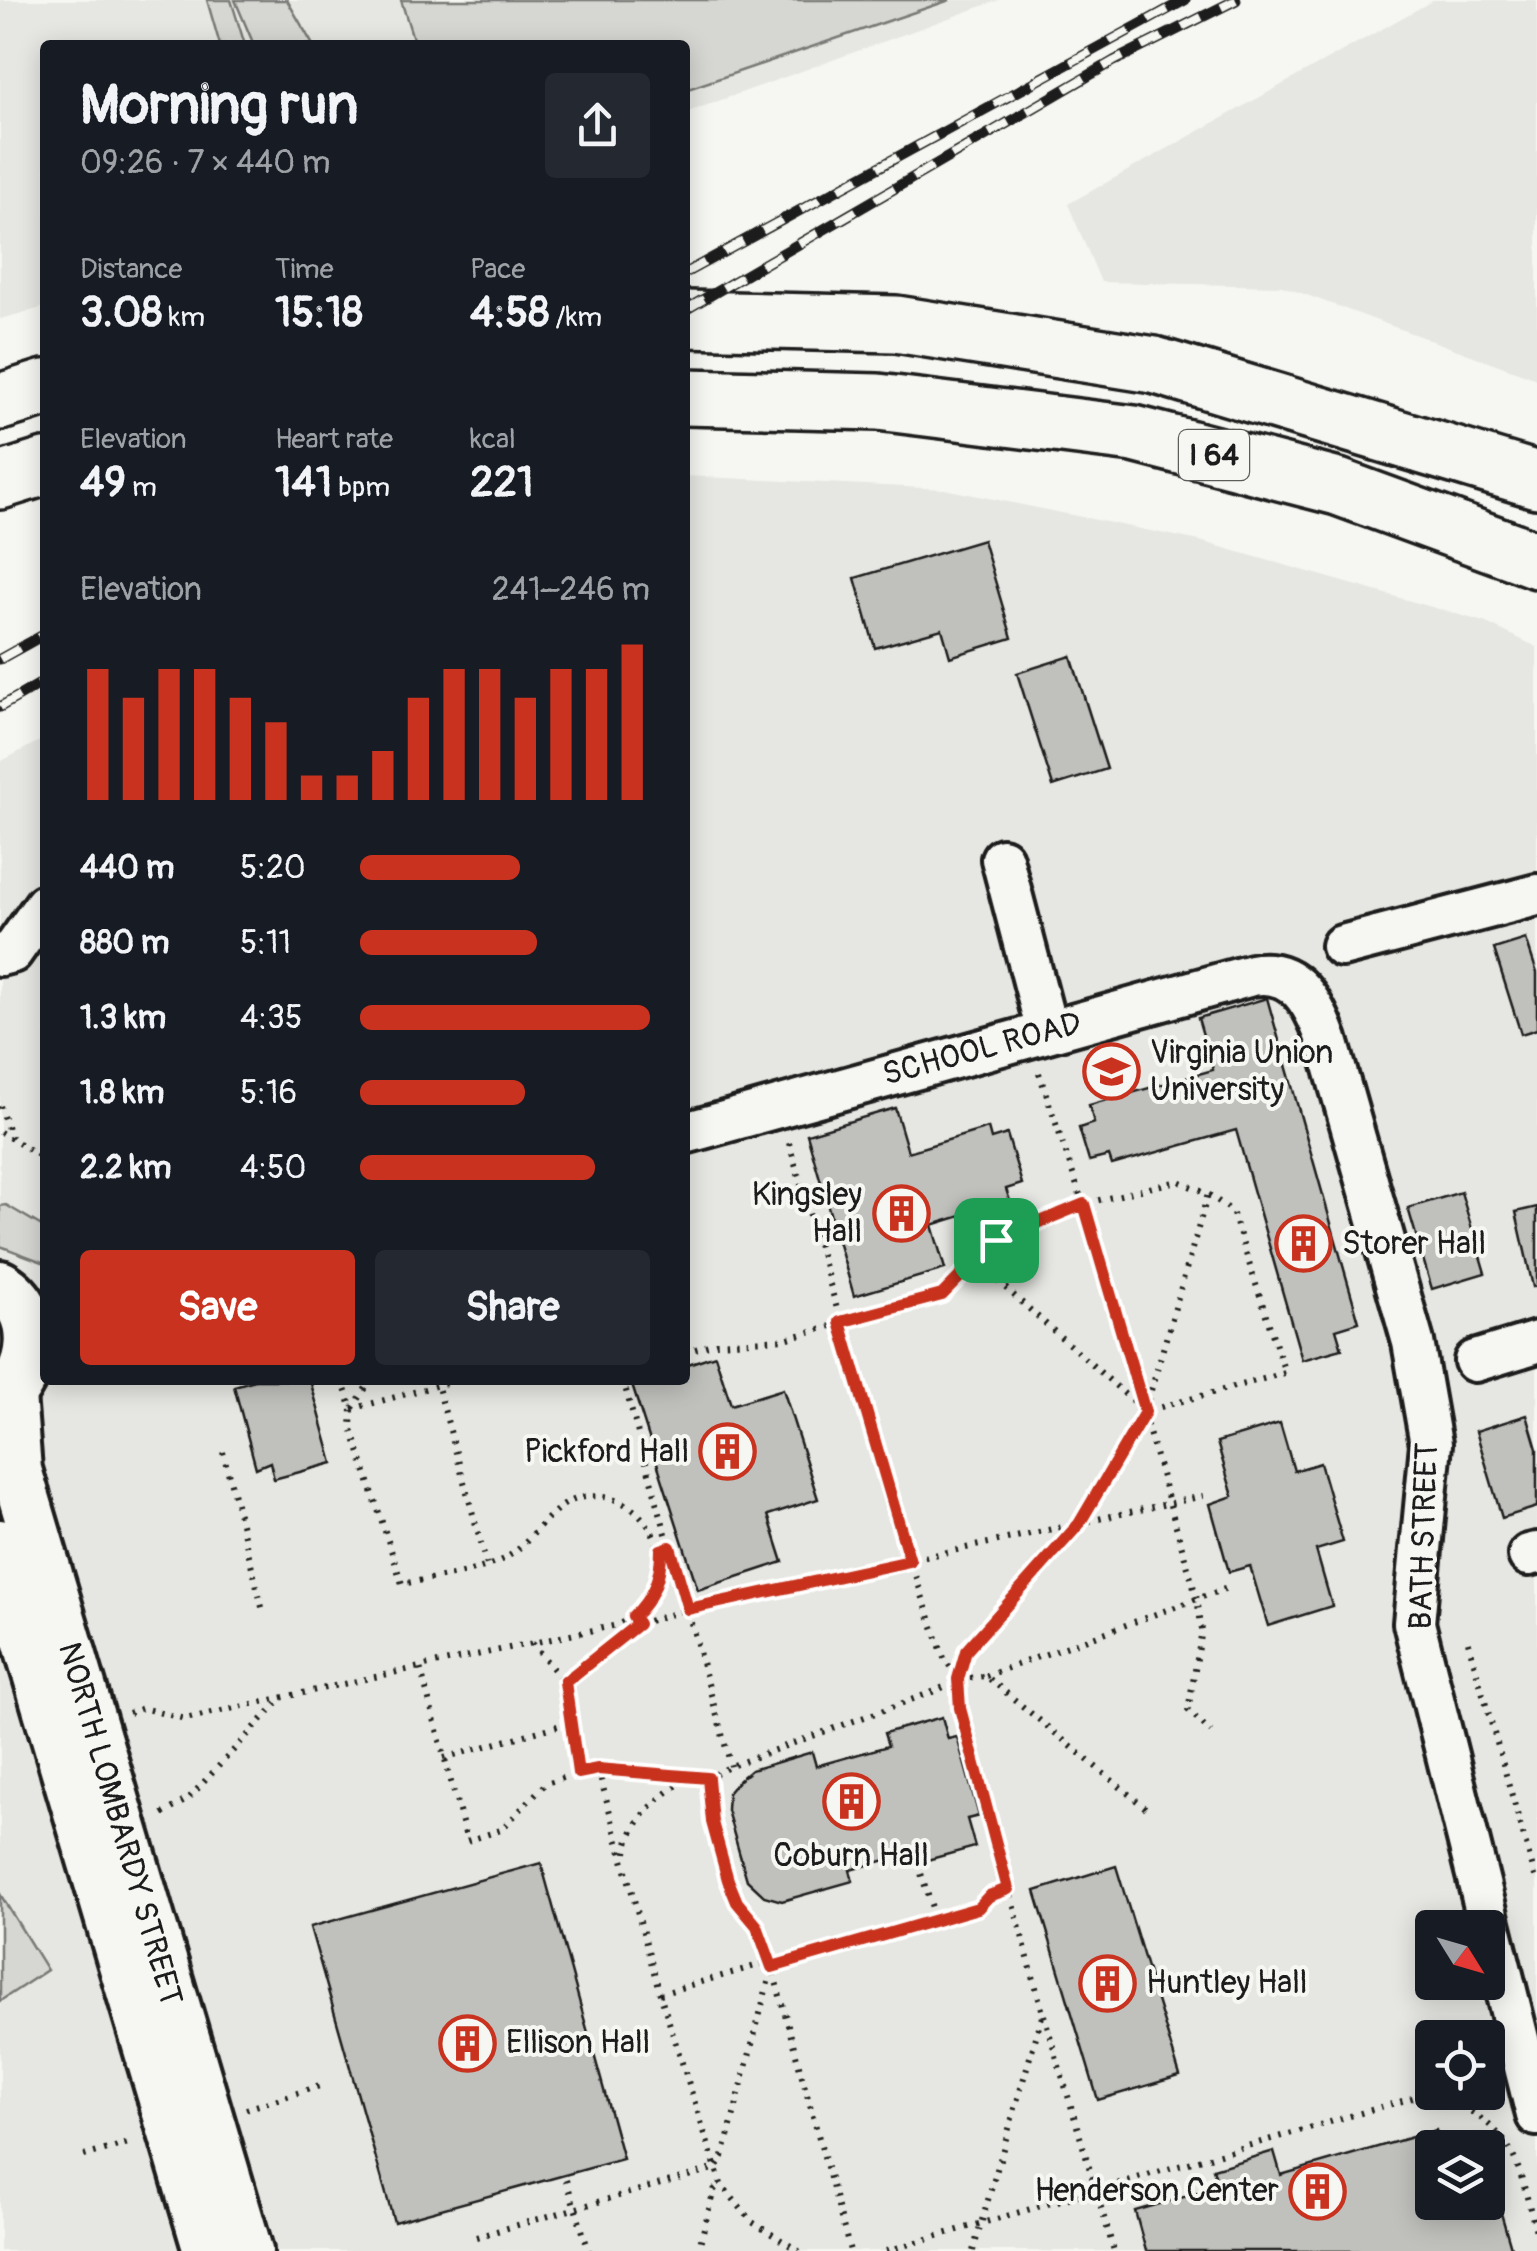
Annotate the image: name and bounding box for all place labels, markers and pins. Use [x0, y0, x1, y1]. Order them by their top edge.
place label: Virginia Union University [1150, 1033, 1333, 1110]
school or university icon: Virginia Union University [1081, 1041, 1141, 1101]
place label: Kingsley Hall [752, 1175, 862, 1252]
building icon: Kingsley Hall [871, 1183, 931, 1243]
pin [954, 1198, 1039, 1283]
building icon: Storer Hall [1273, 1214, 1333, 1274]
place label: Storer Hall [1342, 1224, 1486, 1264]
building icon: Pickford Hall [698, 1422, 758, 1482]
place label: Pickford Hall [524, 1432, 689, 1472]
building icon: Coburn Hall [821, 1772, 881, 1832]
place label: Coburn Hall [773, 1836, 929, 1876]
building icon: Huntley Hall [1077, 1953, 1137, 2013]
place label: Huntley Hall [1146, 1963, 1307, 2003]
building icon: Ellison Hall [437, 2013, 497, 2073]
place label: Ellison Hall [506, 2023, 650, 2063]
building icon: Henderson Center [1288, 2161, 1348, 2221]
place label: Henderson Center [1035, 2171, 1280, 2211]

